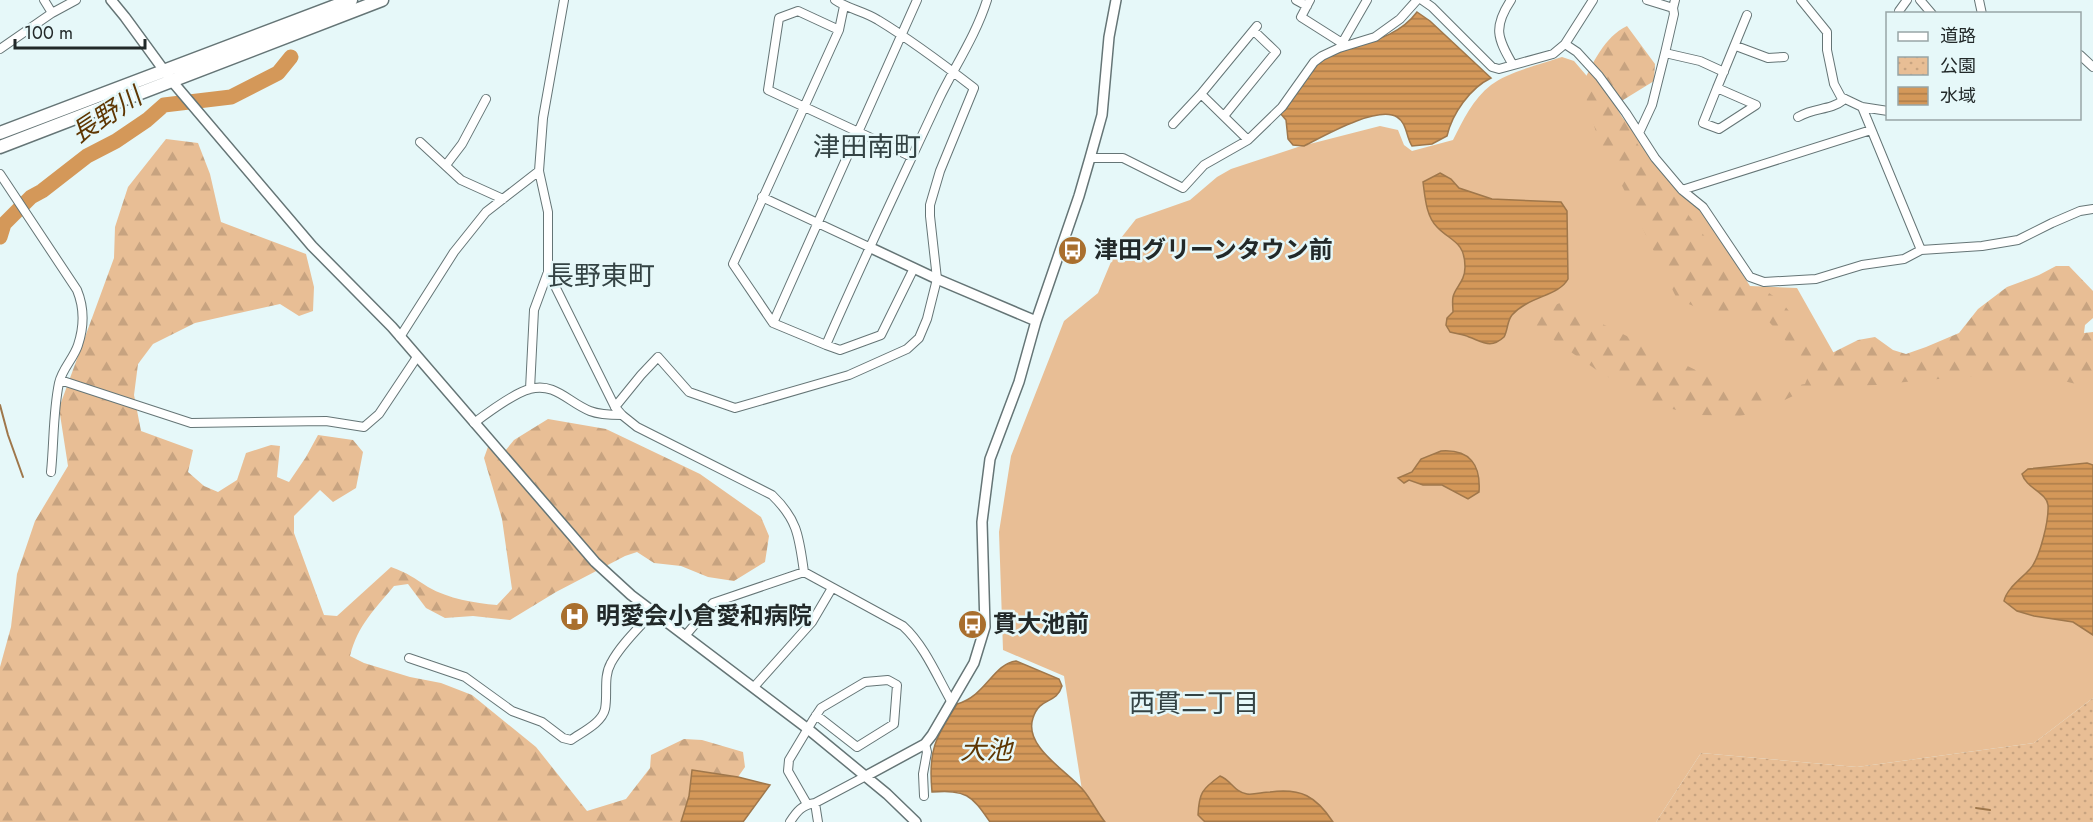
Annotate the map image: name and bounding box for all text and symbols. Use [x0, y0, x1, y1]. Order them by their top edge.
scale bar [15, 12, 146, 50]
legend [1886, 12, 2081, 120]
text: 100 m [24, 20, 73, 46]
text: 道路 [1940, 23, 1976, 49]
text: 公園 [1940, 53, 1976, 79]
water label: 長野川 [63, 76, 152, 152]
text: 水域 [1940, 83, 1976, 109]
district label: 津田南町 [813, 127, 921, 166]
place label: 津田グリーンタウン前 [1094, 232, 1333, 267]
bus stop icon: 津田グリーンタウン前 [1057, 234, 1089, 266]
district label: 長野東町 [547, 256, 655, 295]
place label: 明愛会小倉愛和病院 [596, 598, 812, 633]
hospital icon: 明愛会小倉愛和病院 [559, 600, 591, 632]
place label: 貫大池前 [993, 606, 1089, 641]
bus stop icon: 貫大池前 [956, 608, 988, 640]
district label: 西貫二丁目 [1129, 684, 1259, 722]
water label: 大池 [960, 731, 1015, 769]

